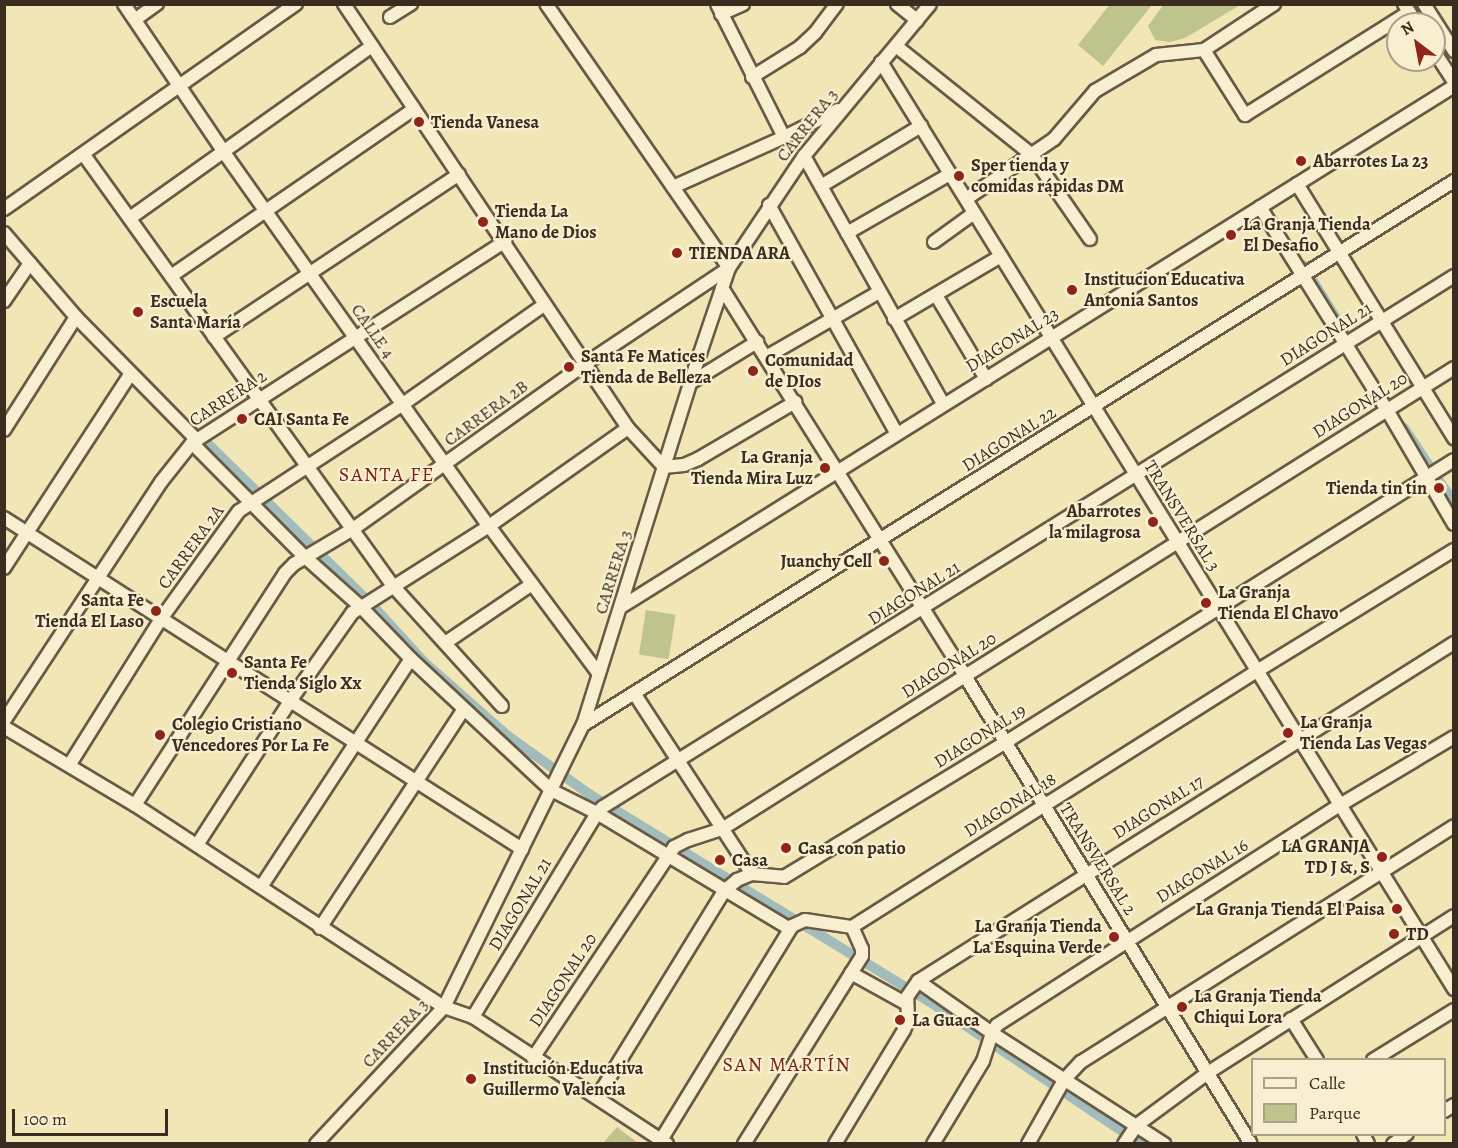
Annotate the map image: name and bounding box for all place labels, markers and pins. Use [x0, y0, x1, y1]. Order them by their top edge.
place label: Tienda Vanesa [431, 111, 539, 133]
marker: Tienda Vanesa [412, 115, 426, 129]
place label: Abarrotes La 23 [1313, 150, 1429, 172]
marker: Abarrotes La 23 [1294, 154, 1308, 168]
place label: Sper tienda y comidas rápidas DM [971, 155, 1124, 198]
marker: Sper tienda y comidas rápidas DM [952, 169, 966, 183]
place label: Tienda La Mano de Dios [495, 201, 597, 244]
place label: La Granja Tienda El Desafio [1243, 214, 1371, 256]
marker: Tienda La Mano de Dios [476, 215, 490, 229]
marker: La Granja Tienda El Desafio [1224, 228, 1238, 242]
place label: TIENDA ARA [689, 242, 790, 264]
marker: TIENDA ARA [670, 246, 684, 260]
place label: Institucion Educativa Antonia Santos [1084, 269, 1245, 312]
marker: Institucion Educativa Antonia Santos [1065, 283, 1079, 297]
place label: Escuela Santa María [150, 291, 241, 334]
marker: Escuela Santa María [131, 305, 145, 319]
place label: Santa Fe Matices Tienda de Belleza [581, 346, 711, 388]
place label: Comunidad de DIos [765, 350, 853, 392]
marker: Santa Fe Matices Tienda de Belleza [562, 360, 576, 374]
marker: Comunidad de DIos [746, 364, 760, 378]
place label: CAI Santa Fe [254, 408, 349, 430]
marker: CAI Santa Fe [235, 412, 249, 426]
place label: La Granja Tienda Mira Luz [691, 447, 813, 490]
marker: La Granja Tienda Mira Luz [818, 461, 832, 475]
place label: Tienda tin tin [1326, 477, 1427, 499]
marker: Tienda tin tin [1432, 481, 1446, 495]
place label: Abarrotes la milagrosa [1049, 501, 1141, 544]
marker: Abarrotes la milagrosa [1146, 515, 1160, 529]
place label: Juanchy Cell [781, 550, 872, 572]
marker: Juanchy Cell [877, 554, 891, 568]
place label: La Granja Tienda El Chavo [1218, 582, 1339, 624]
place label: Santa Fe Tienda El Laso [35, 590, 144, 632]
marker: La Granja Tienda El Chavo [1199, 596, 1213, 610]
marker: Santa Fe Tienda El Laso [149, 604, 163, 618]
place label: Santa Fe Tienda Siglo Xx [244, 652, 361, 694]
marker: Santa Fe Tienda Siglo Xx [225, 666, 239, 680]
place label: La Granja Tienda Las Vegas [1300, 712, 1427, 754]
place label: Colegio Cristiano Vencedores Por La Fe [172, 714, 329, 756]
marker: La Granja Tienda Las Vegas [1281, 726, 1295, 740]
marker: Colegio Cristiano Vencedores Por La Fe [153, 728, 167, 742]
place label: LA GRANJA TD J &, S [1281, 836, 1370, 878]
place label: Casa con patio [798, 837, 906, 859]
marker: Casa con patio [779, 841, 793, 855]
place label: Casa [732, 849, 768, 871]
marker: LA GRANJA TD J &, S [1375, 850, 1389, 864]
marker: Casa [713, 853, 727, 867]
place label: La Granja Tienda El Paisa [1196, 898, 1385, 920]
marker: La Granja Tienda El Paisa [1390, 902, 1404, 916]
place label: La Granja Tienda La Esquina Verde [973, 916, 1102, 958]
place label: TD [1406, 923, 1429, 945]
marker: TD [1387, 927, 1401, 941]
marker: La Granja Tienda La Esquina Verde [1107, 930, 1121, 944]
place label: La Granja Tienda Chiqui Lora [1194, 986, 1322, 1028]
marker: La Granja Tienda Chiqui Lora [1175, 1000, 1189, 1014]
place label: La Guaca [912, 1009, 980, 1031]
marker: La Guaca [893, 1013, 907, 1027]
place label: Institución Educativa Guillermo Valencia [483, 1058, 644, 1100]
marker: Institución Educativa Guillermo Valencia [464, 1072, 478, 1086]

